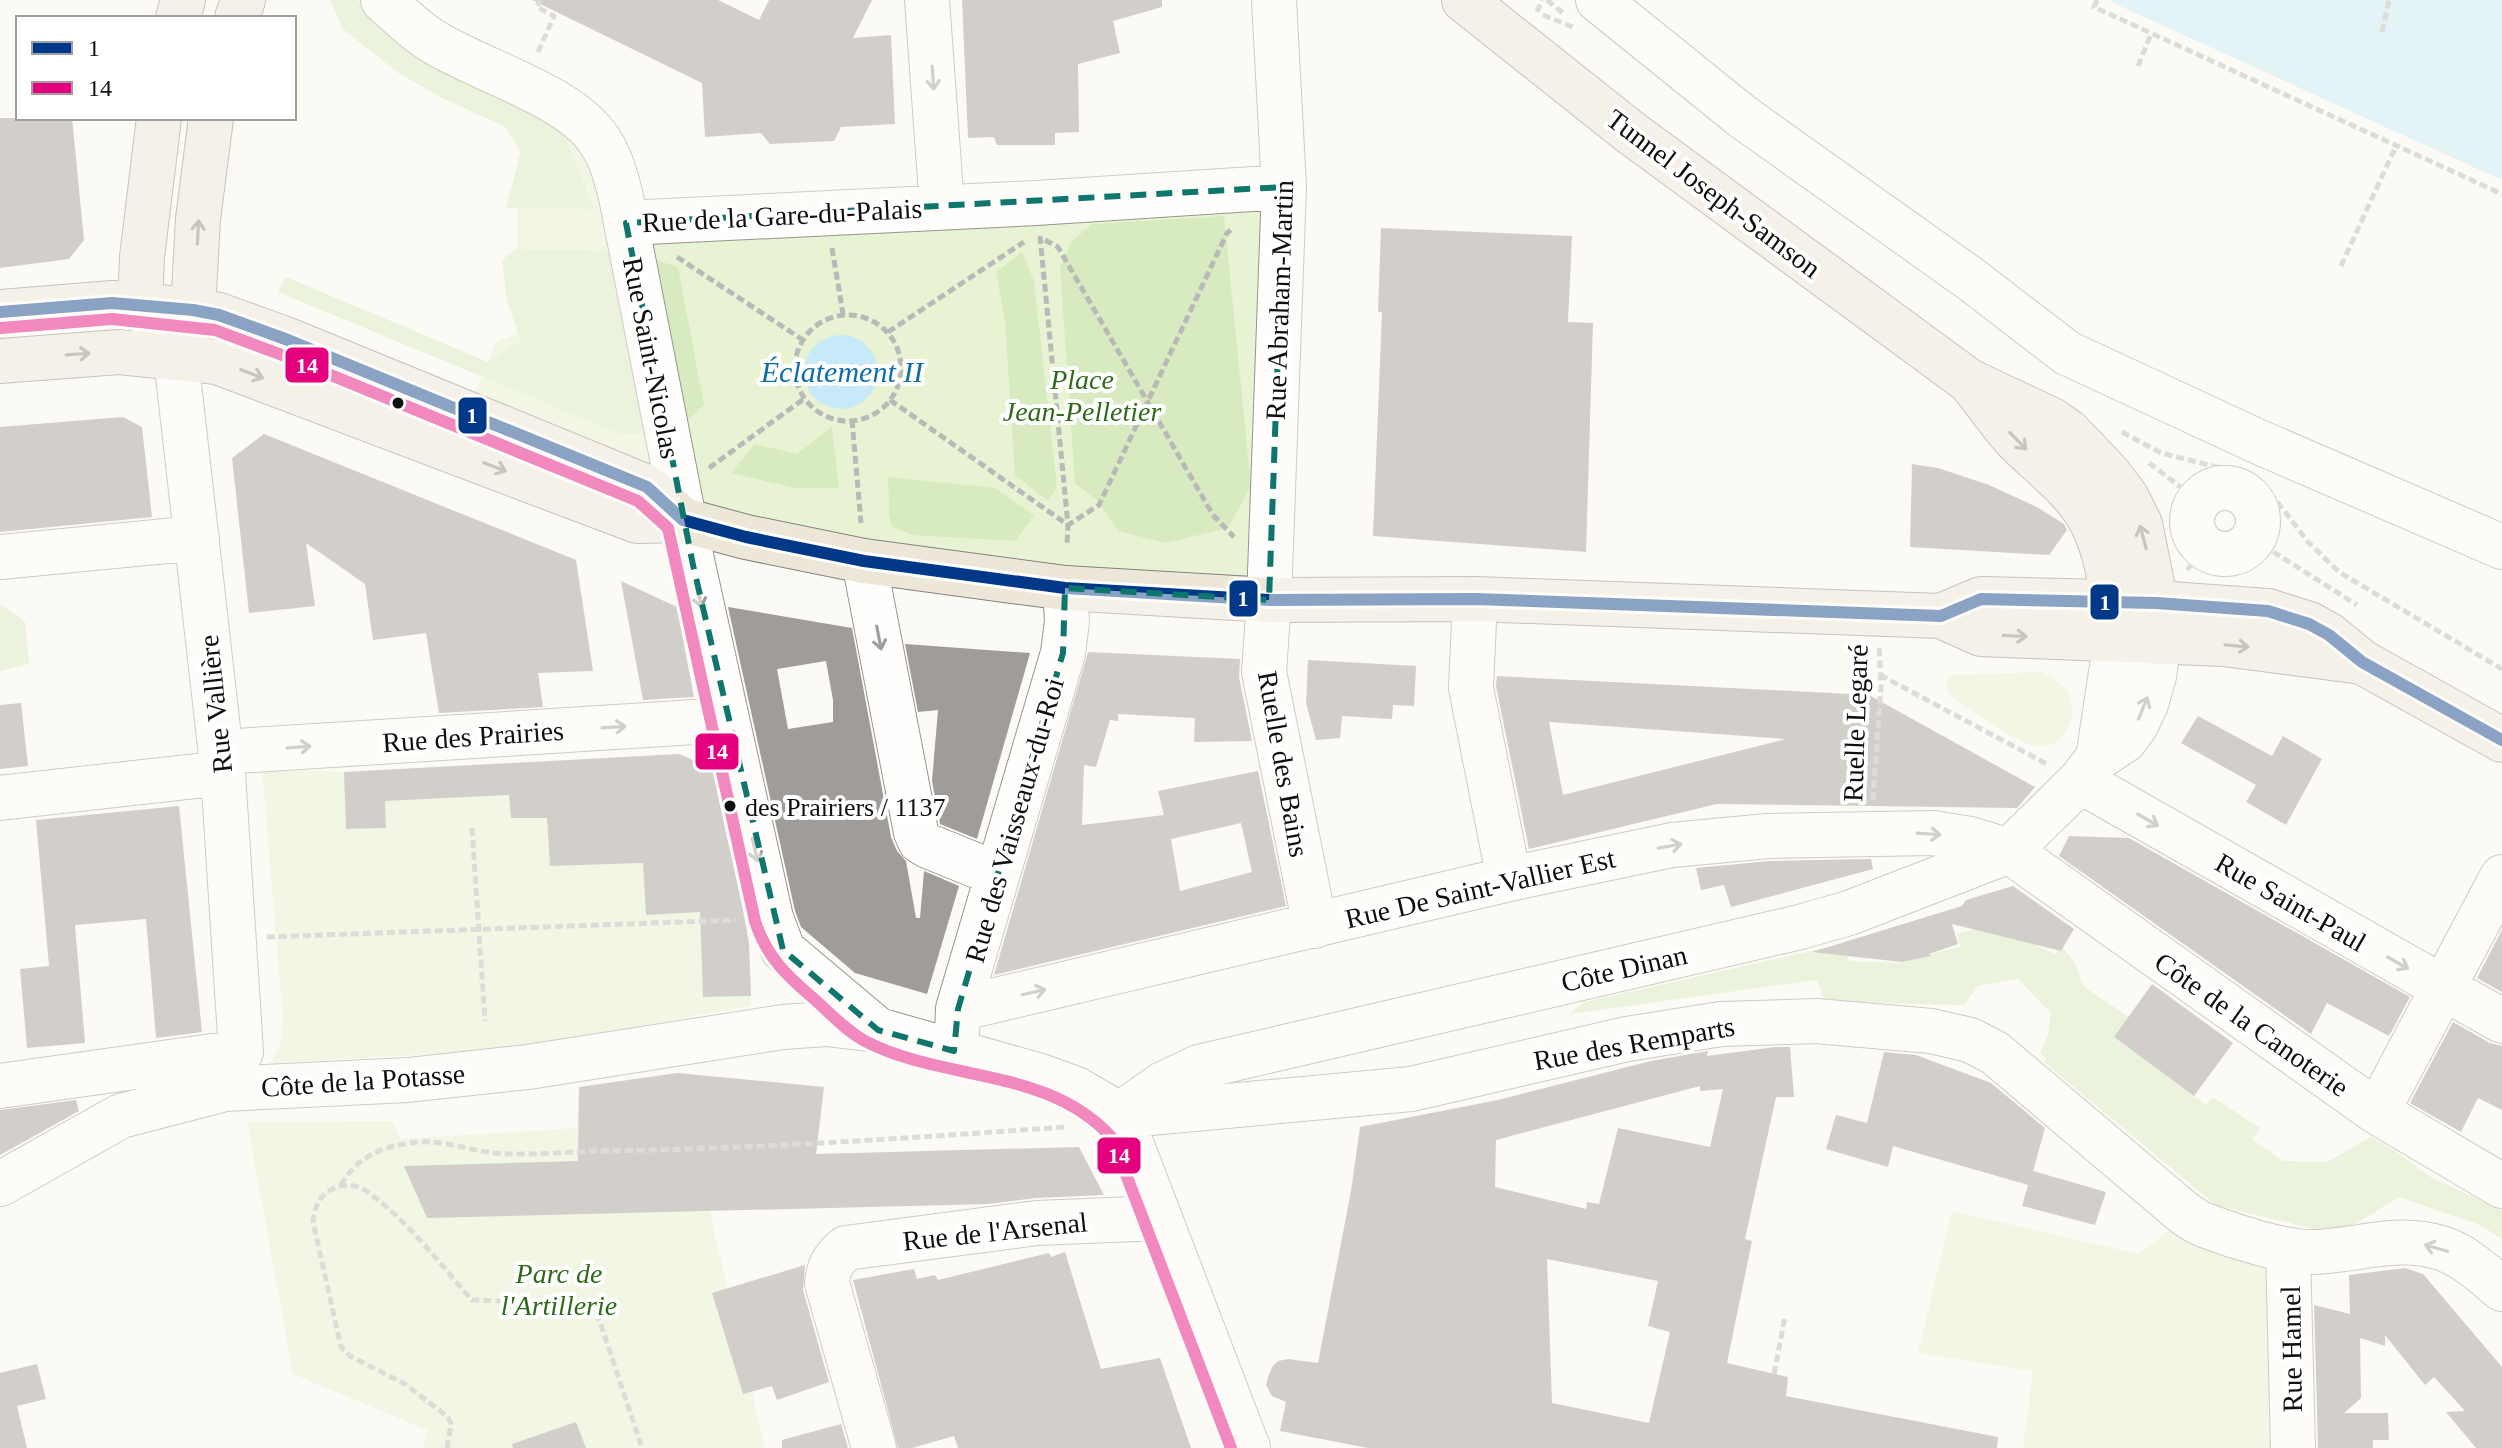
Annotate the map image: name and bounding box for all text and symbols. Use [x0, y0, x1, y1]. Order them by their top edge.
legend [16, 16, 296, 120]
text: 1 [88, 35, 100, 61]
one-way arrow [926, 64, 941, 91]
text: 14 [88, 75, 112, 101]
street label: Tunnel Joseph-Samson [1601, 103, 1827, 284]
street label: Rue Abraham-Martin [1260, 179, 1299, 421]
street label: Rue de la Gare-du-Palais [641, 193, 923, 238]
one-way arrow [190, 219, 205, 246]
street label: Rue Saint-Nicolas [617, 255, 686, 461]
one-way arrow [64, 346, 91, 361]
line badge: 14 [284, 346, 330, 384]
text: 14 [296, 353, 318, 378]
water label: Éclatement II [760, 355, 925, 388]
park label: Place Jean-Pelletier [1003, 364, 1161, 427]
one-way arrow [239, 368, 264, 382]
unlabelled marker [390, 395, 406, 411]
line badge: 1 [457, 396, 488, 435]
text: 1 [467, 403, 478, 428]
one-way arrow [2008, 431, 2027, 450]
one-way arrow [482, 461, 507, 475]
one-way arrow [2135, 525, 2150, 551]
line badge: 1 [1228, 579, 1259, 618]
one-way arrow [692, 583, 707, 608]
line badge: 1 [2089, 583, 2120, 621]
text: 1 [1238, 586, 1249, 611]
text: 1 [2100, 590, 2111, 615]
one-way arrow [872, 625, 887, 650]
one-way arrow [2001, 628, 2028, 643]
street label: Rue Vallière [193, 633, 238, 775]
one-way arrow [2223, 638, 2250, 653]
street label: Ruelle Legaré [1837, 644, 1874, 802]
street label: Ruelle des Bains [1252, 669, 1315, 859]
street label: Rue des Vaisseaux-du-Roi [959, 674, 1070, 966]
one-way arrow [2137, 697, 2151, 721]
street label: Rue des Prairies [381, 715, 565, 758]
one-way arrow [600, 719, 627, 734]
line badge: 14 [694, 732, 740, 771]
one-way arrow [285, 739, 312, 754]
text: 14 [706, 739, 728, 764]
place label: des Prairiers / 1137 [745, 793, 946, 822]
marker: des Prairiers / 1137 [722, 798, 738, 814]
one-way arrow [2135, 813, 2159, 828]
one-way arrow [1915, 827, 1942, 842]
one-way arrow [748, 836, 763, 862]
one-way arrow [1657, 837, 1682, 852]
street label: Rue De Saint-Vallier Est [1342, 842, 1618, 935]
street label: Rue Saint-Paul [2210, 847, 2372, 958]
street label: Côte Dinan [1558, 939, 1690, 998]
street label: Côte de la Canoterie [2149, 946, 2355, 1103]
one-way arrow [2386, 955, 2409, 971]
one-way arrow [1021, 984, 1047, 999]
street label: Rue des Remparts [1531, 1011, 1737, 1076]
street label: Côte de la Potasse [260, 1058, 466, 1103]
line badge: 14 [1096, 1136, 1142, 1175]
text: 14 [1108, 1143, 1130, 1168]
street label: Rue de l'Arsenal [901, 1206, 1089, 1257]
one-way arrow [2424, 1240, 2450, 1255]
park label: Parc de l'Artillerie [501, 1258, 617, 1321]
street label: Rue Hamel [2275, 1285, 2308, 1413]

